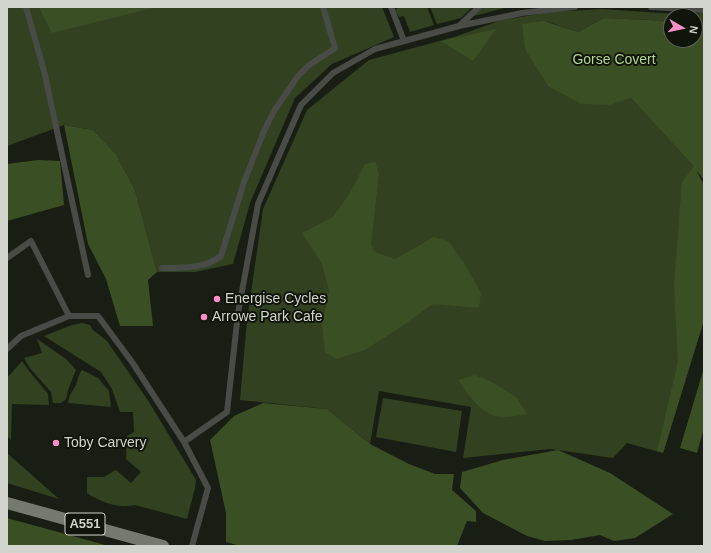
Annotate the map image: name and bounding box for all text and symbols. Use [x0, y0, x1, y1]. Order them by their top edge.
north arrow [663, 8, 703, 48]
text: N [687, 25, 700, 35]
park label: Gorse Covert [572, 52, 656, 68]
place label: Energise Cycles [225, 291, 326, 307]
marker: Energise Cycles [212, 294, 222, 304]
place label: Arrowe Park Cafe [212, 309, 322, 325]
marker: Arrowe Park Cafe [199, 312, 209, 322]
place label: Toby Carvery [64, 435, 146, 451]
marker: Toby Carvery [51, 438, 61, 448]
road number: A551 [65, 513, 105, 535]

